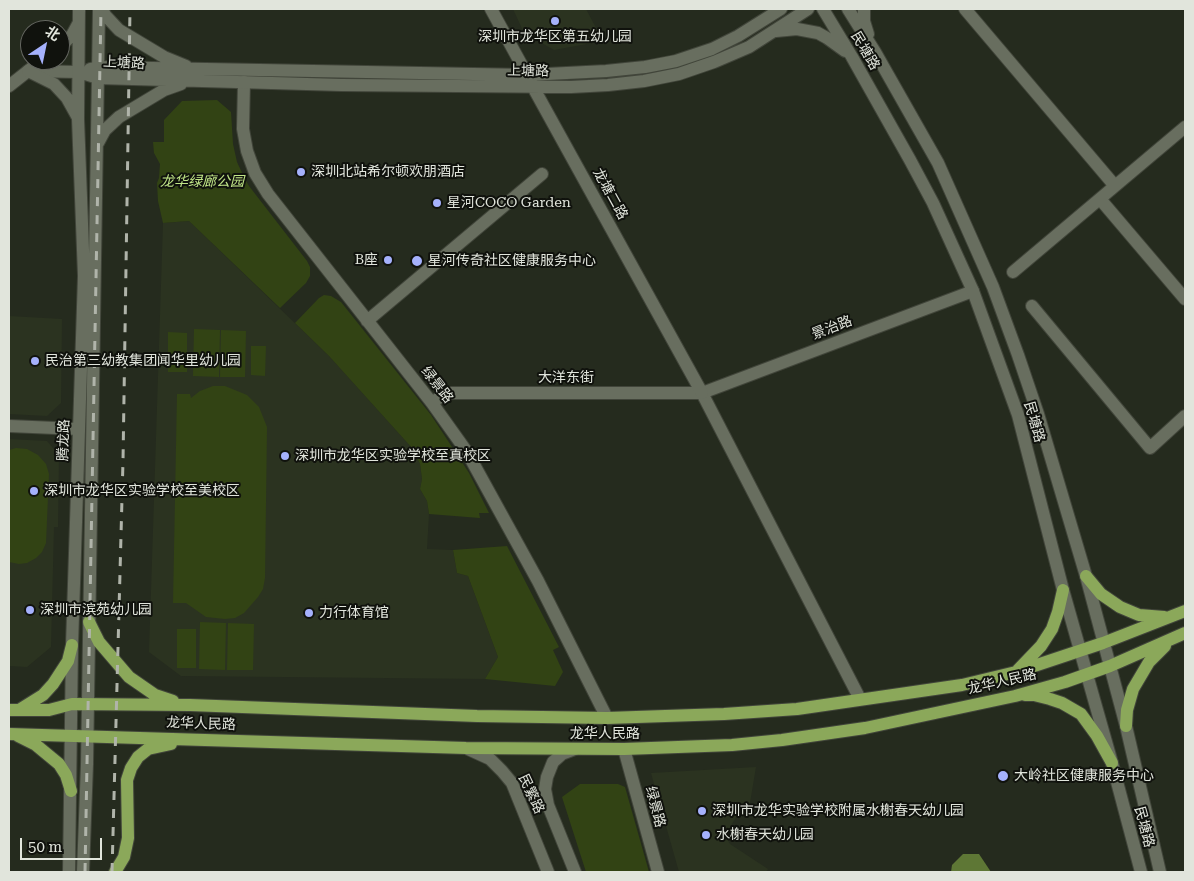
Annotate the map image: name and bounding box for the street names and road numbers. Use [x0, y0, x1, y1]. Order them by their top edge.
street label: 民塘路 [847, 29, 883, 73]
street label: 上塘路 [103, 54, 145, 72]
street label: 上塘路 [507, 62, 549, 80]
street label: 龙塘二路 [589, 165, 631, 223]
street label: 景治路 [809, 313, 855, 343]
street label: 绿景路 [417, 363, 457, 407]
street label: 大洋东街 [538, 370, 594, 386]
street label: 民塘路 [1020, 399, 1048, 445]
street label: 腾龙路 [55, 419, 73, 461]
street label: 龙华人民路 [966, 666, 1038, 698]
street label: 龙华人民路 [166, 714, 236, 734]
street label: 龙华人民路 [570, 726, 640, 742]
street label: 民繁路 [515, 771, 547, 817]
street label: 绿景路 [641, 785, 669, 829]
street label: 民塘路 [1130, 805, 1158, 849]

